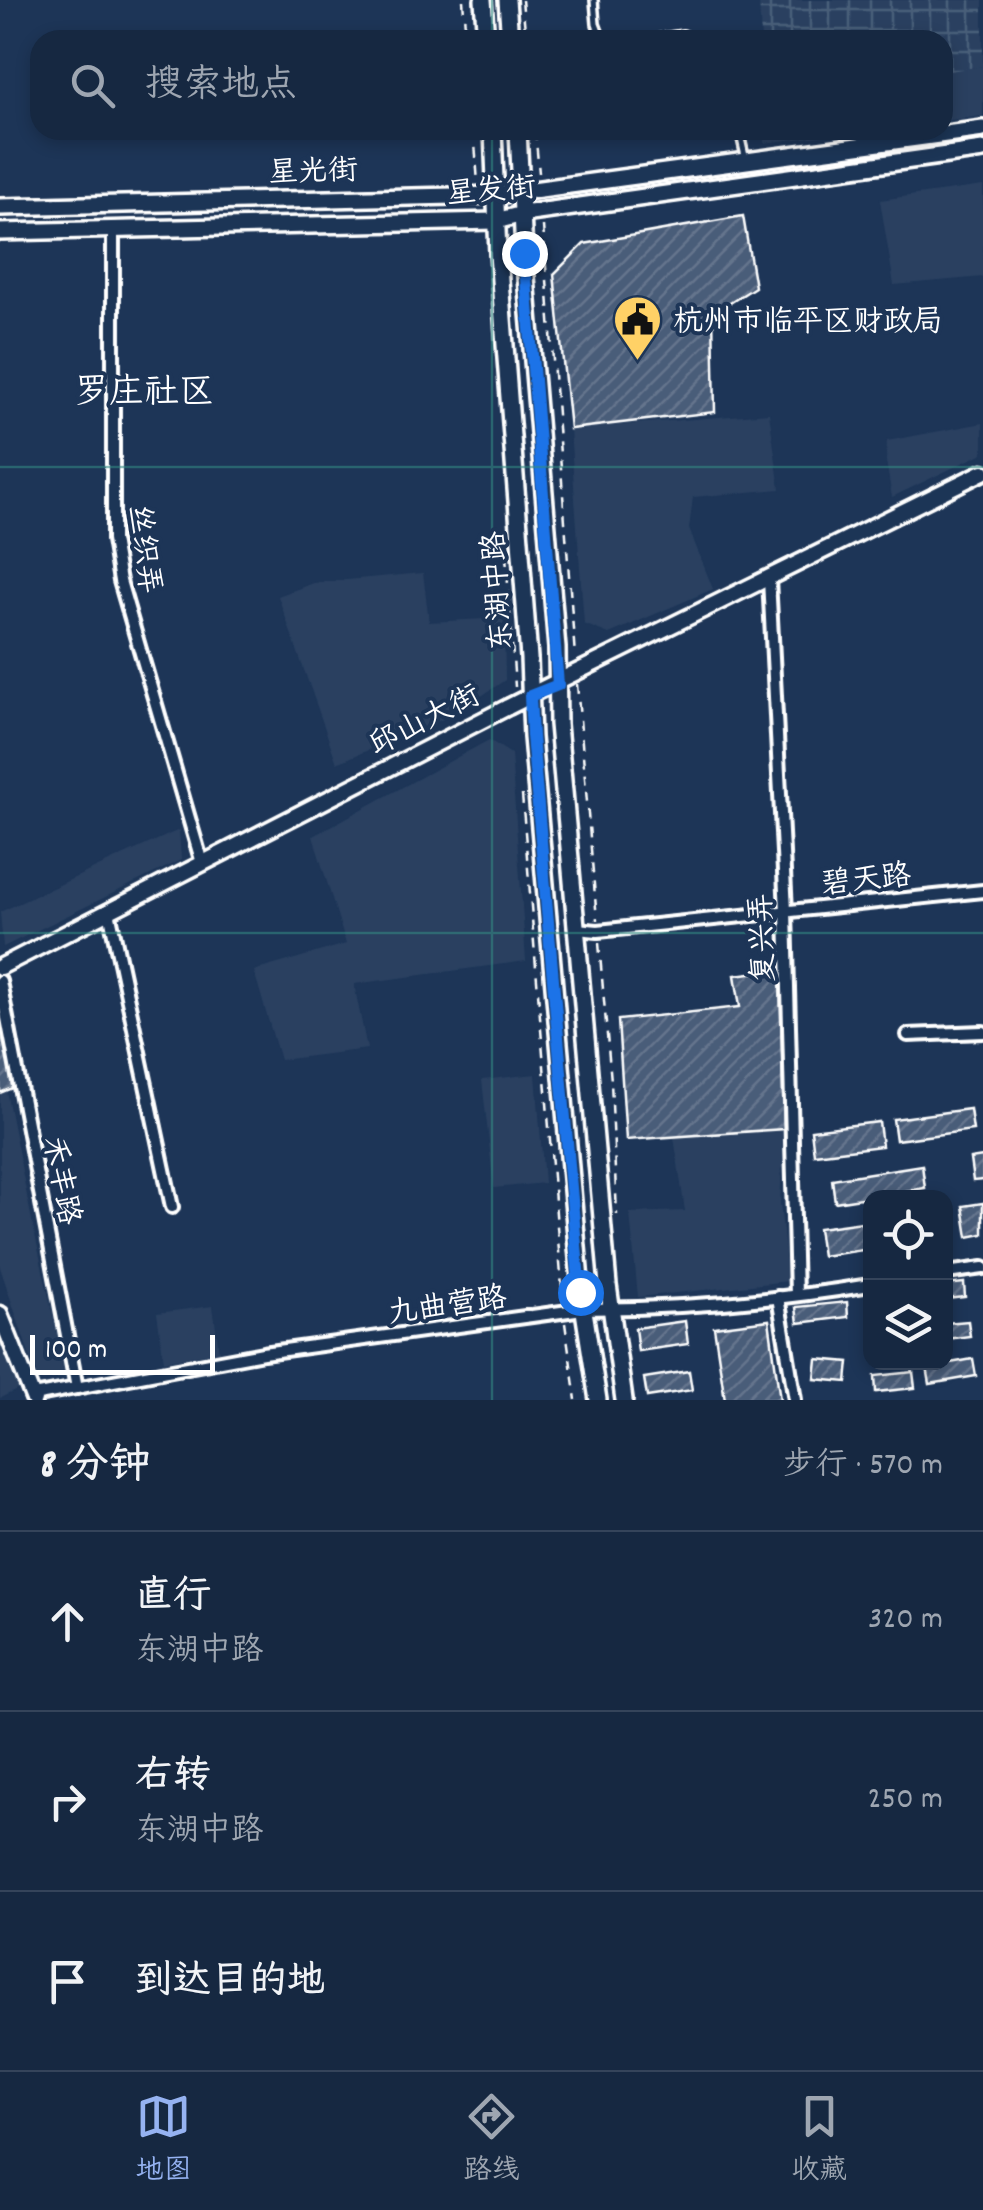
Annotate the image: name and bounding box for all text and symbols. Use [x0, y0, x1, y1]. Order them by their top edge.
search box [30, 30, 953, 140]
icon: search [65, 58, 120, 113]
text: 搜索地点 [145, 60, 297, 115]
street label: 星光街 [267, 151, 359, 198]
street label: 星发街 [445, 168, 538, 219]
route end [502, 231, 548, 277]
public building icon: 杭州市临平区财政局 [612, 294, 664, 362]
place label: 杭州市临平区财政局 [673, 303, 943, 346]
district label: 罗庄社区 [74, 370, 214, 420]
street label: 丝织弄 [115, 502, 168, 597]
street label: 东湖中路 [475, 529, 526, 652]
street label: 邱山大街 [363, 677, 489, 769]
street label: 碧天路 [819, 856, 913, 909]
street label: 复兴弄 [742, 892, 789, 984]
street label: 禾丰路 [29, 1133, 88, 1229]
map controls [863, 1190, 953, 1370]
button: locate [863, 1190, 953, 1280]
route start [558, 1270, 604, 1316]
street label: 九曲营路 [385, 1279, 510, 1338]
button: layers [863, 1280, 953, 1370]
scale bar [30, 1330, 215, 1374]
text: 100 m [45, 1332, 107, 1372]
text: 8 分钟 [40, 1438, 150, 1498]
text: 步行 · 570 m [783, 1444, 943, 1490]
text: 直行 [135, 1571, 211, 1626]
icon: ahead [40, 1594, 95, 1649]
text: 320 m [868, 1598, 943, 1644]
text: 东湖中路 [135, 1630, 263, 1676]
text: 右转 [135, 1751, 211, 1806]
icon: right [40, 1774, 95, 1829]
text: 250 m [867, 1778, 943, 1824]
text: 东湖中路 [135, 1810, 263, 1856]
icon: arrive [40, 1954, 95, 2009]
text: 到达目的地 [135, 1956, 325, 2011]
tab: 地图 [136, 2089, 192, 2193]
tab: 路线 [463, 2089, 519, 2193]
tab: 收藏 [791, 2089, 847, 2193]

